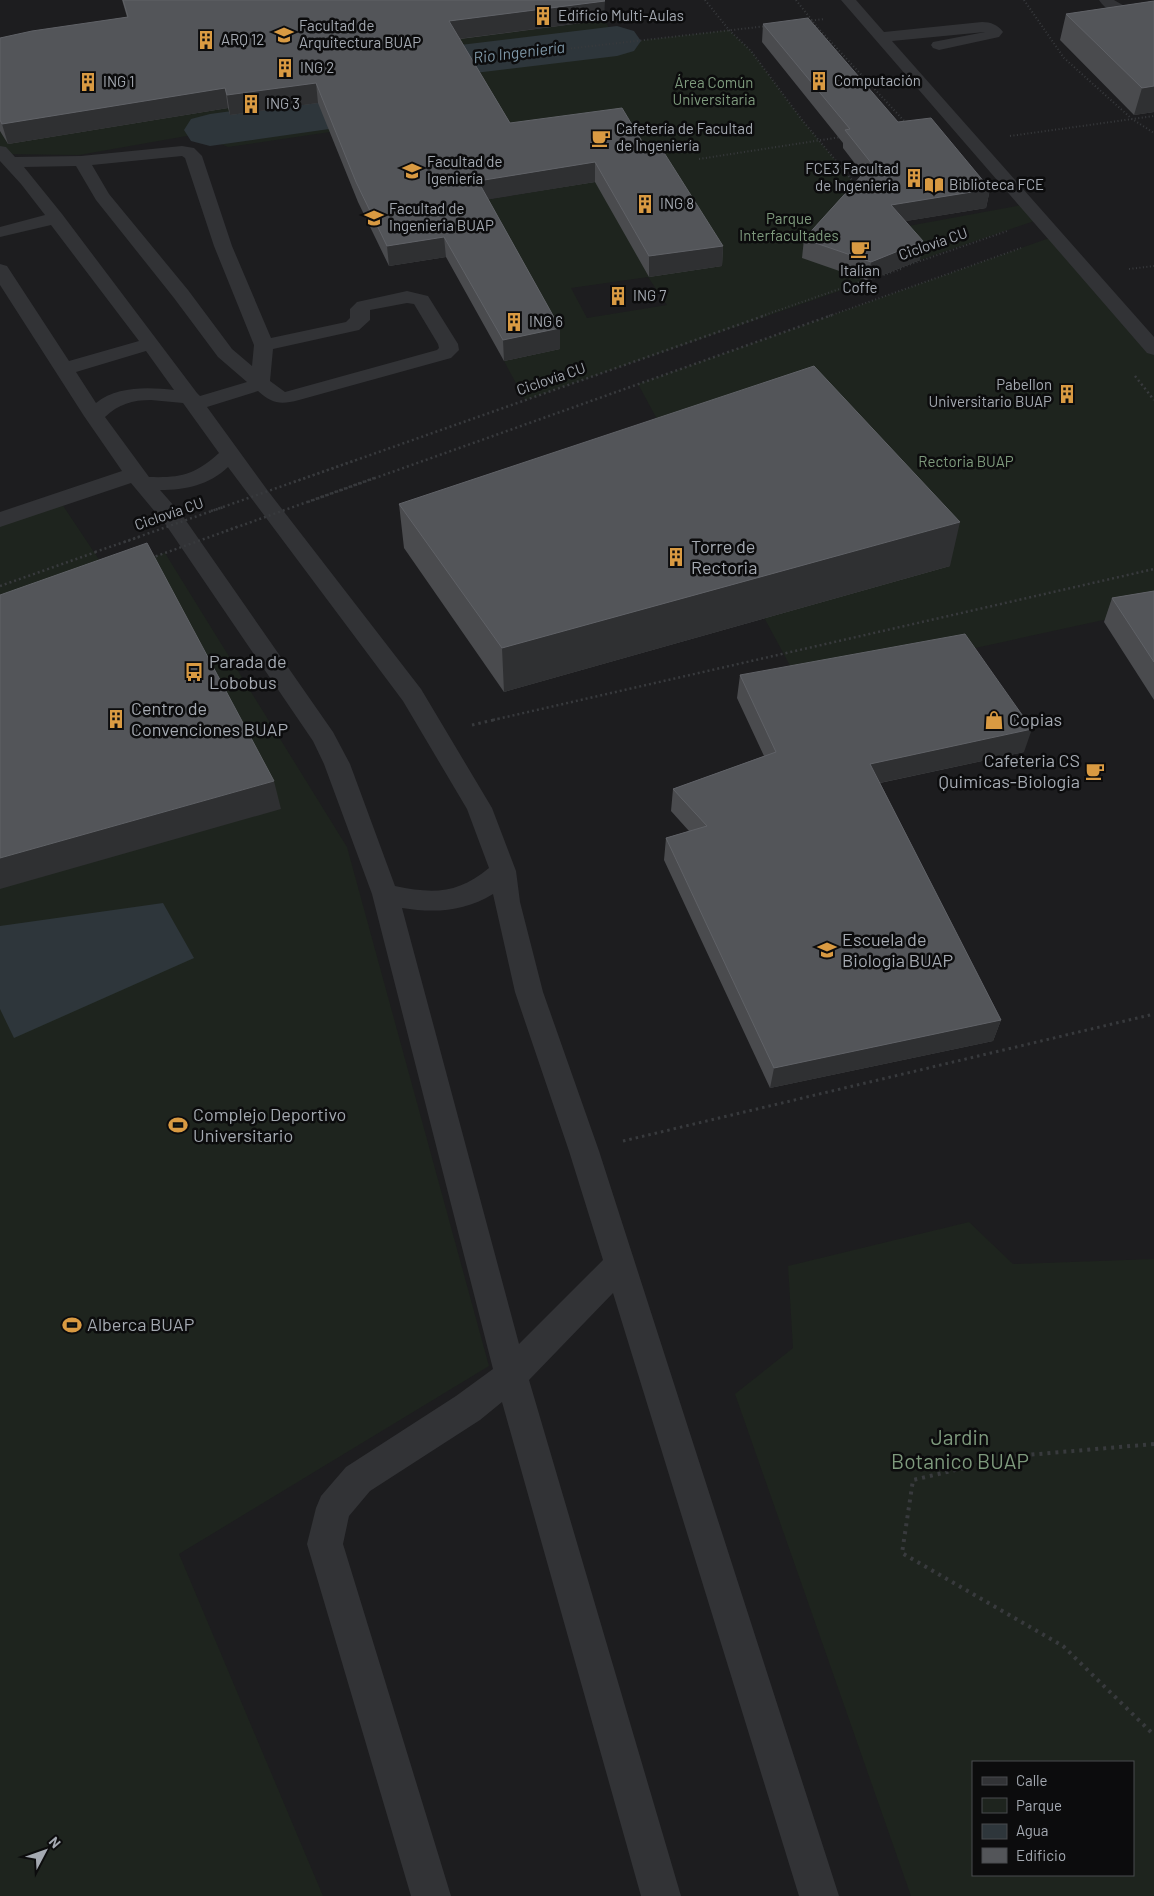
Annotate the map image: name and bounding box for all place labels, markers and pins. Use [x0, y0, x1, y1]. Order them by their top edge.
building icon: Edificio Multi-Aulas [532, 5, 554, 27]
place label: Edificio Multi-Aulas [558, 6, 684, 24]
place label: Facultad de Arquitectura BUAP [299, 16, 421, 51]
school or university icon: Facultad de Arquitectura BUAP [273, 24, 295, 46]
building icon: ARQ 12 [195, 29, 217, 51]
place label: ARQ 12 [221, 30, 264, 48]
building icon: ING 2 [274, 57, 296, 79]
place label: ING 2 [300, 58, 334, 76]
building icon: Computación [808, 70, 830, 92]
building icon: ING 1 [77, 71, 99, 93]
place label: Computación [834, 71, 921, 89]
place label: ING 1 [103, 72, 134, 90]
building icon: ING 3 [240, 93, 262, 115]
place label: ING 3 [266, 94, 300, 112]
place label: Cafetería de Facultad de Ingeniería [616, 119, 753, 154]
cafe icon: Cafetería de Facultad de Ingeniería [590, 127, 612, 149]
place label: Facultad de Igeniería [427, 152, 503, 187]
place label: FCE3 Facultad de Ingenieria [805, 159, 899, 194]
school or university icon: Facultad de Igeniería [401, 160, 423, 182]
building icon: FCE3 Facultad de Ingenieria [903, 167, 925, 189]
library icon: Biblioteca FCE [923, 174, 945, 196]
place label: Biblioteca FCE [949, 175, 1044, 193]
building icon: ING 8 [634, 193, 656, 215]
place label: ING 8 [660, 194, 694, 212]
place label: Facultad de Ingenieria BUAP [389, 199, 494, 234]
school or university icon: Facultad de Ingenieria BUAP [363, 207, 385, 229]
cafe icon: Italian Coffe [849, 238, 871, 260]
place label: Italian Coffe [840, 261, 880, 296]
building icon: ING 7 [607, 285, 629, 307]
place label: ING 7 [633, 286, 666, 304]
building icon: ING 6 [503, 311, 525, 333]
place label: ING 6 [529, 312, 563, 330]
place label: Pabellon Universitario BUAP [928, 375, 1052, 410]
building icon: Pabellon Universitario BUAP [1056, 383, 1078, 405]
place label: Torre de Rectoria [691, 535, 757, 578]
building icon: Torre de Rectoria [665, 546, 687, 568]
place label: Parada de Lobobus [209, 650, 287, 693]
bus stop icon: Parada de Lobobus [183, 661, 205, 683]
place label: Centro de Convenciones BUAP [131, 697, 288, 740]
building icon: Centro de Convenciones BUAP [105, 708, 127, 730]
place label: Copias [1009, 708, 1062, 730]
shop icon: Copias [983, 709, 1005, 731]
place label: Cafeteria CS Quimicas-Biologia [939, 749, 1080, 792]
cafe icon: Cafeteria CS Quimicas-Biologia [1084, 760, 1106, 782]
place label: Escuela de Biologia BUAP [842, 928, 953, 971]
school or university icon: Escuela de Biologia BUAP [816, 939, 838, 961]
place label: Complejo Deportivo Universitario [193, 1103, 346, 1146]
sports icon: Complejo Deportivo Universitario [167, 1114, 189, 1136]
place label: Alberca BUAP [87, 1313, 194, 1335]
sports icon: Alberca BUAP [61, 1314, 83, 1336]

